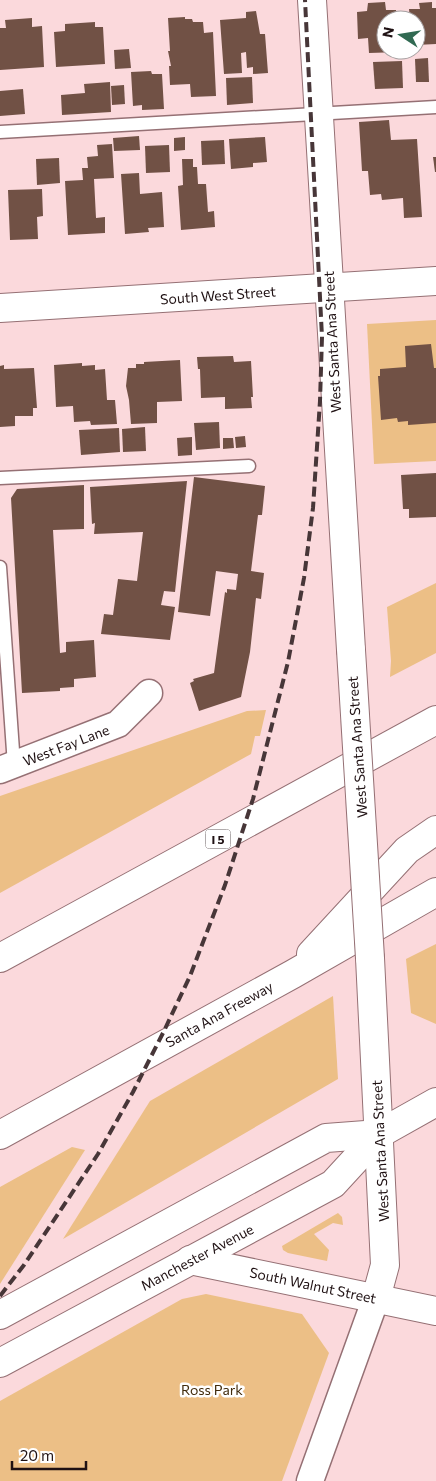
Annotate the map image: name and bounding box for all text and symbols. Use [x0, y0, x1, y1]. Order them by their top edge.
north arrow [376, 10, 426, 60]
text: N [378, 25, 397, 39]
street label: West Santa Ana Street [320, 270, 344, 413]
street label: South West Street [160, 282, 277, 308]
street label: West Santa Ana Street [344, 675, 370, 818]
street label: West Fay Lane [20, 721, 112, 769]
road number: I 5 [206, 830, 230, 849]
street label: Santa Ana Freeway [162, 977, 276, 1051]
street label: West Santa Ana Street [368, 1079, 392, 1222]
street label: Manchester Avenue [138, 1220, 256, 1294]
street label: South Walnut Street [248, 1263, 378, 1307]
park label: Ross Park [181, 1381, 243, 1398]
scale bar [12, 1438, 86, 1470]
text: 20 m [20, 1446, 54, 1464]

